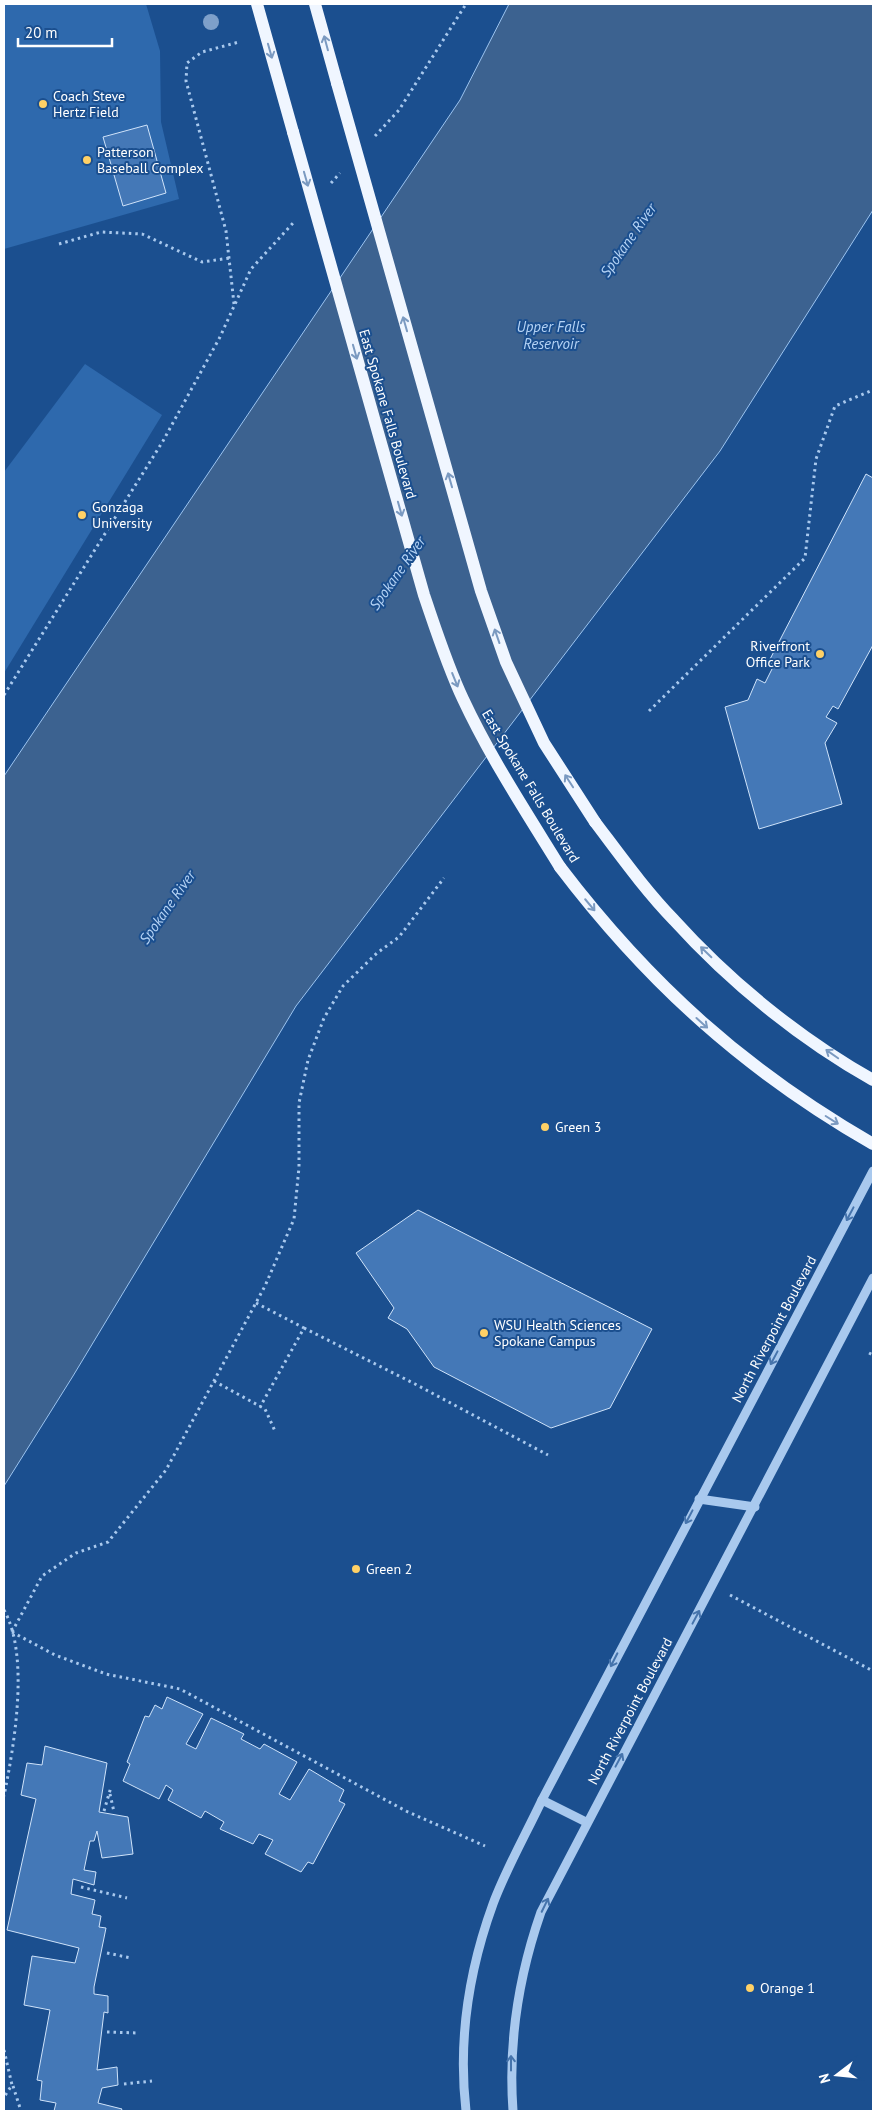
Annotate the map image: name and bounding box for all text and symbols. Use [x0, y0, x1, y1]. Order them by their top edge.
scale bar [18, 15, 111, 47]
text: 20 m [25, 23, 58, 42]
one-way arrow [321, 36, 330, 52]
one-way arrow [266, 42, 275, 58]
place label: Coach Steve Hertz Field [53, 87, 125, 121]
marker: Coach Steve Hertz Field [37, 98, 49, 110]
place label: Patterson Baseball Complex [97, 143, 204, 177]
marker: Patterson Baseball Complex [81, 154, 93, 166]
one-way arrow [302, 171, 312, 187]
water label: Spokane River [596, 199, 661, 280]
one-way arrow [400, 316, 410, 332]
water label: Upper Falls Reservoir [516, 317, 586, 353]
street label: East Spokane Falls Boulevard [355, 327, 421, 501]
one-way arrow [351, 344, 361, 360]
one-way arrow [444, 473, 454, 489]
place label: Gonzaga University [92, 498, 152, 532]
one-way arrow [395, 500, 405, 516]
marker: Gonzaga University [76, 509, 88, 521]
water label: Spokane River [365, 532, 430, 613]
one-way arrow [491, 628, 501, 644]
place label: Riverfront Office Park [746, 637, 810, 671]
marker: Riverfront Office Park [814, 648, 826, 660]
one-way arrow [451, 672, 461, 687]
street label: East Spokane Falls Boulevard [478, 706, 584, 866]
one-way arrow [564, 774, 574, 788]
water label: Spokane River [135, 866, 200, 947]
one-way arrow [585, 899, 596, 912]
one-way arrow [700, 946, 712, 958]
one-way arrow [696, 1017, 709, 1029]
one-way arrow [825, 1049, 839, 1059]
one-way arrow [825, 1115, 839, 1125]
place label: Green 3 [555, 1118, 601, 1136]
marker: Green 3 [539, 1121, 551, 1133]
one-way arrow [845, 1207, 855, 1221]
street label: North Riverpoint Boulevard [728, 1252, 820, 1406]
place label: WSU Health Sciences Spokane Campus [494, 1316, 621, 1350]
marker: WSU Health Sciences Spokane Campus [478, 1327, 490, 1339]
one-way arrow [769, 1350, 779, 1365]
one-way arrow [684, 1509, 694, 1523]
place label: Green 2 [366, 1560, 412, 1578]
marker: Green 2 [350, 1563, 362, 1575]
one-way arrow [692, 1610, 701, 1625]
street label: North Riverpoint Boulevard [584, 1634, 676, 1788]
one-way arrow [609, 1653, 619, 1668]
one-way arrow [614, 1753, 624, 1768]
one-way arrow [540, 1898, 550, 1913]
place label: Orange 1 [760, 1979, 815, 1997]
marker: Orange 1 [744, 1982, 756, 1994]
north arrow [812, 2050, 862, 2100]
one-way arrow [506, 2055, 516, 2071]
text: N [815, 2072, 834, 2085]

